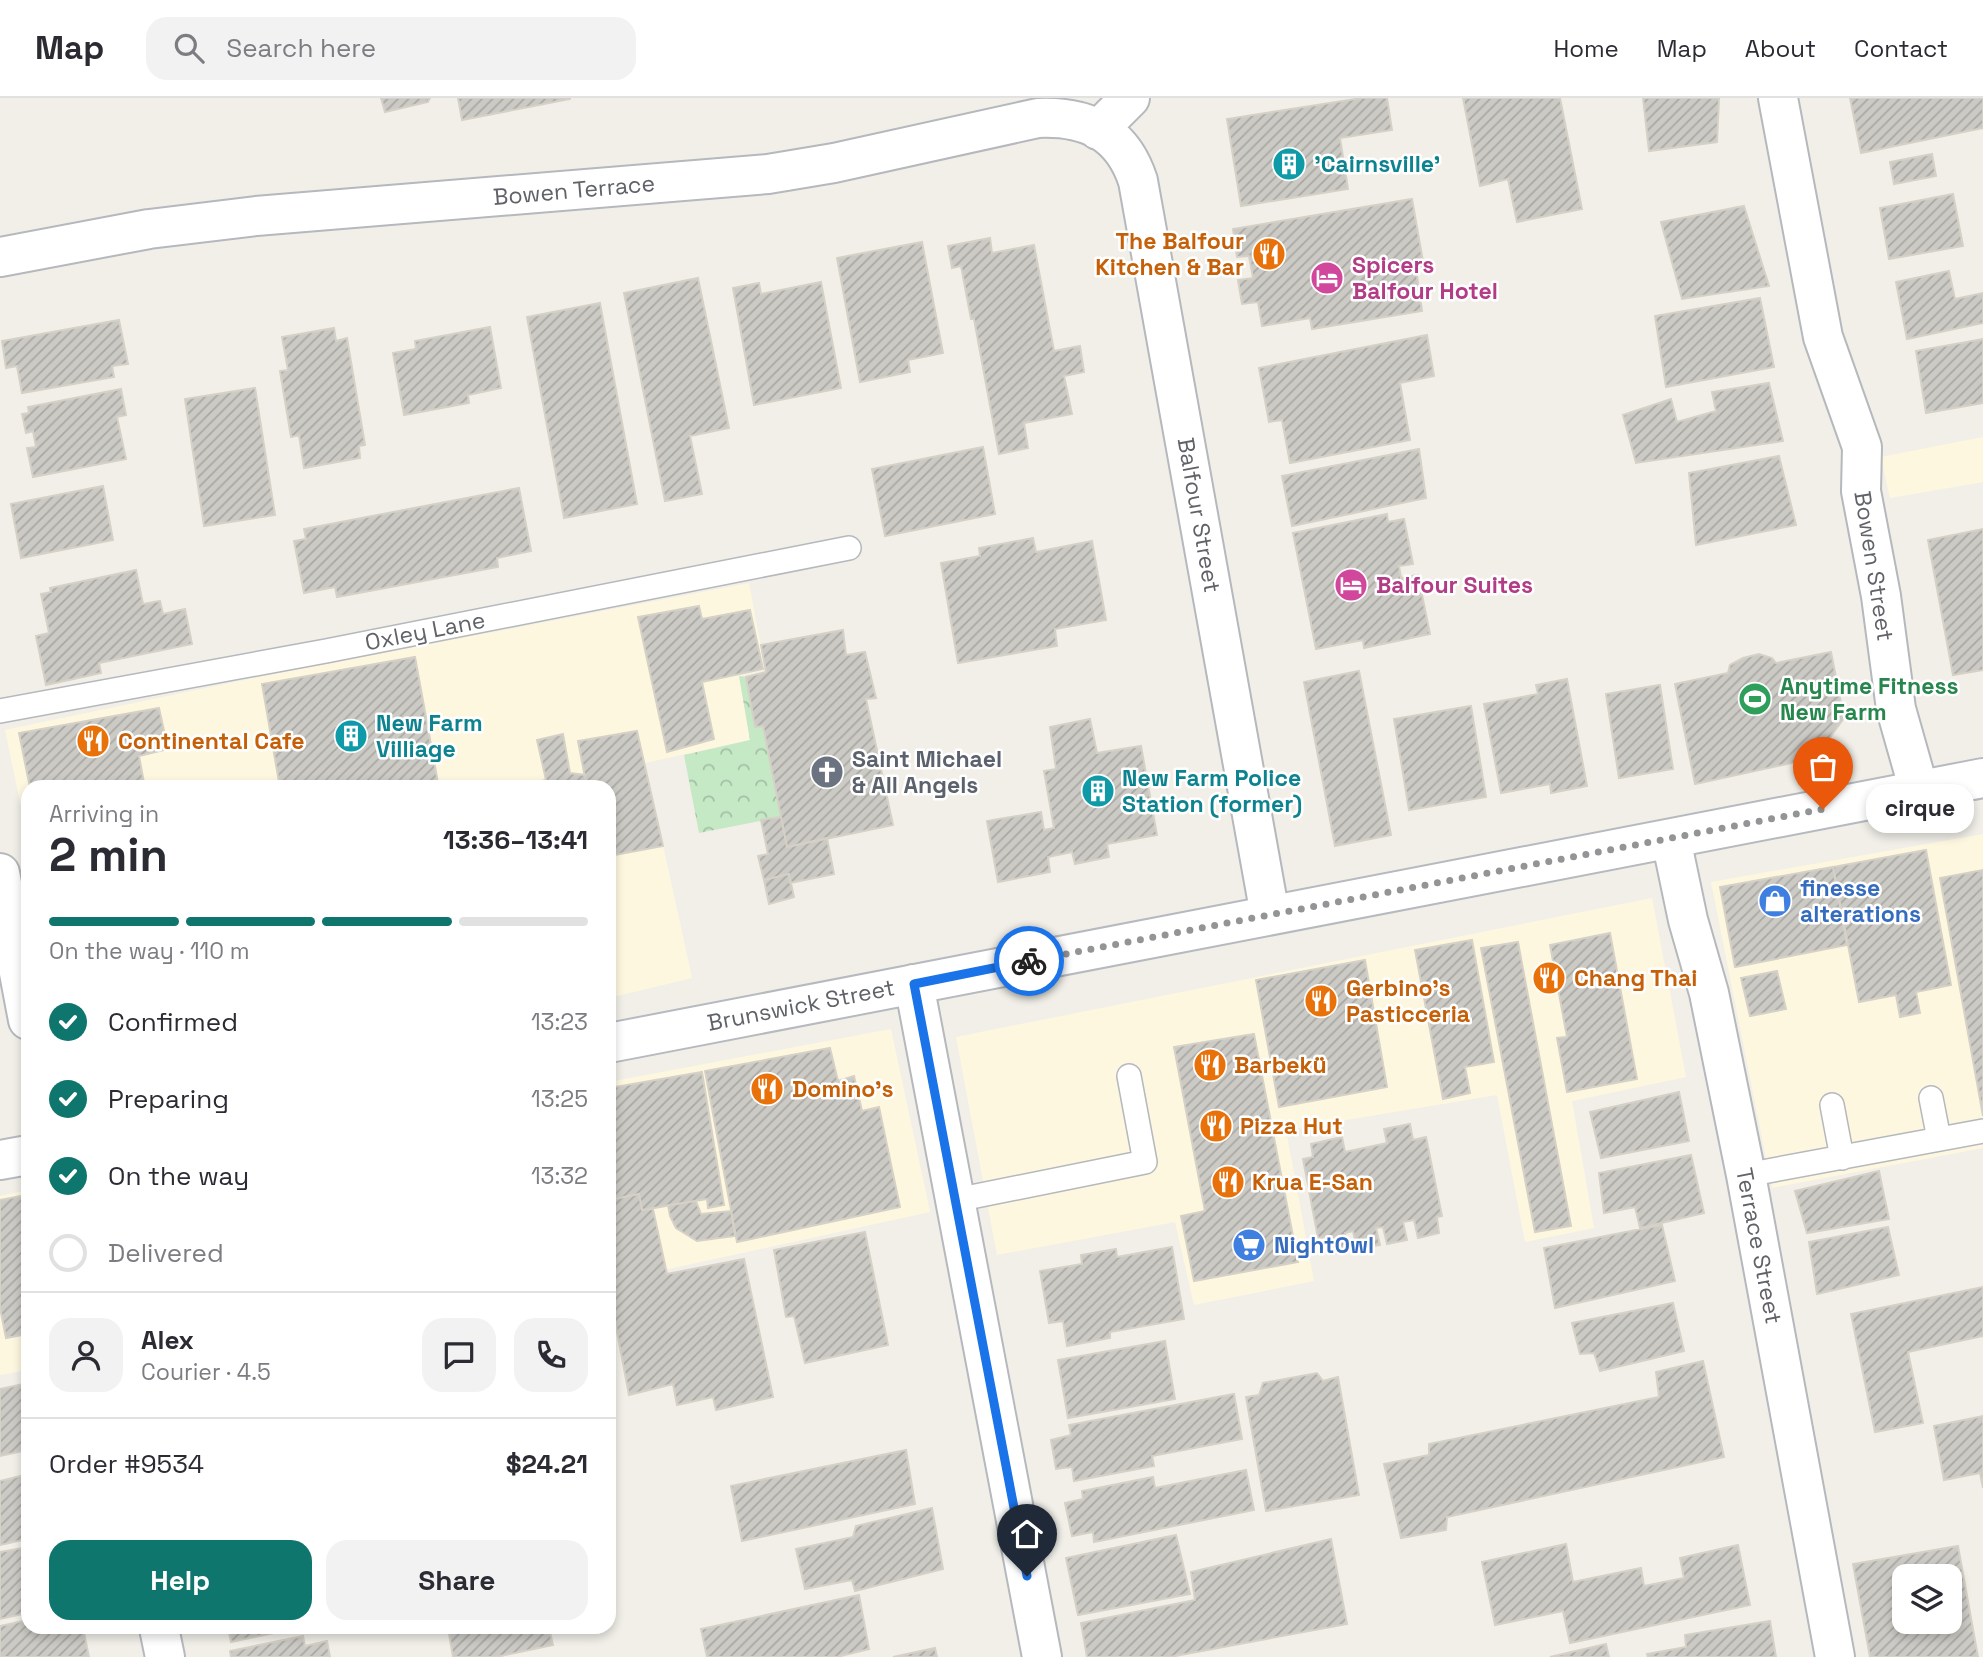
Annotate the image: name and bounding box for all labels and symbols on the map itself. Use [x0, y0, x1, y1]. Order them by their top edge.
building icon: 'Cairnsville' [1270, 145, 1308, 183]
place label: 'Cairnsville' [1314, 149, 1440, 179]
street label: Bowen Terrace [492, 168, 656, 212]
place label: The Balfour Kitchen & Bar [1095, 226, 1244, 282]
restaurant icon: The Balfour Kitchen & Bar [1250, 235, 1288, 273]
place label: Spicers Balfour Hotel [1352, 250, 1498, 306]
hotel icon: Spicers Balfour Hotel [1308, 259, 1346, 297]
street label: Balfour Street [1171, 435, 1227, 595]
street label: Bowen Street [1847, 489, 1901, 643]
hotel icon: Balfour Suites [1332, 566, 1370, 604]
place label: Balfour Suites [1376, 570, 1533, 600]
street label: Oxley Lane [362, 605, 488, 657]
place label: Anytime Fitness New Farm [1780, 671, 1959, 727]
sports icon: Anytime Fitness New Farm [1736, 680, 1774, 718]
place label: New Farm Villiage [376, 708, 483, 764]
building icon: New Farm Villiage [332, 717, 370, 755]
restaurant icon: Continental Cafe [74, 722, 112, 760]
place label: Continental Cafe [118, 726, 305, 756]
pin [1793, 737, 1853, 809]
place label: Saint Michael & All Angels [852, 744, 1002, 800]
church icon: Saint Michael & All Angels [808, 753, 846, 791]
place label: New Farm Police Station (former) [1122, 763, 1302, 819]
building icon: New Farm Police Station (former) [1079, 772, 1117, 810]
callout: cirque [1865, 784, 1974, 834]
place label: finesse alterations [1800, 873, 1921, 929]
shop icon: finesse alterations [1756, 882, 1794, 920]
courier [994, 926, 1064, 996]
restaurant icon: Chang Thai [1530, 959, 1568, 997]
place label: Chang Thai [1574, 963, 1697, 993]
street label: Brunswick Street [705, 972, 897, 1038]
place label: Gerbino's Pasticceria [1346, 973, 1470, 1029]
restaurant icon: Gerbino's Pasticceria [1302, 982, 1340, 1020]
restaurant icon: Barbekü [1191, 1046, 1229, 1084]
place label: Barbekü [1234, 1050, 1327, 1080]
restaurant icon: Domino's [748, 1070, 786, 1108]
place label: Domino's [792, 1074, 893, 1104]
restaurant icon: Pizza Hut [1197, 1107, 1235, 1145]
place label: Pizza Hut [1240, 1111, 1343, 1141]
restaurant icon: Krua E-San [1209, 1163, 1247, 1201]
street label: Terrace Street [1729, 1165, 1789, 1327]
place label: Krua E-San [1252, 1167, 1373, 1197]
supermarket icon: NightOwl [1230, 1226, 1268, 1264]
place label: NightOwl [1274, 1230, 1374, 1260]
pin [997, 1504, 1057, 1576]

